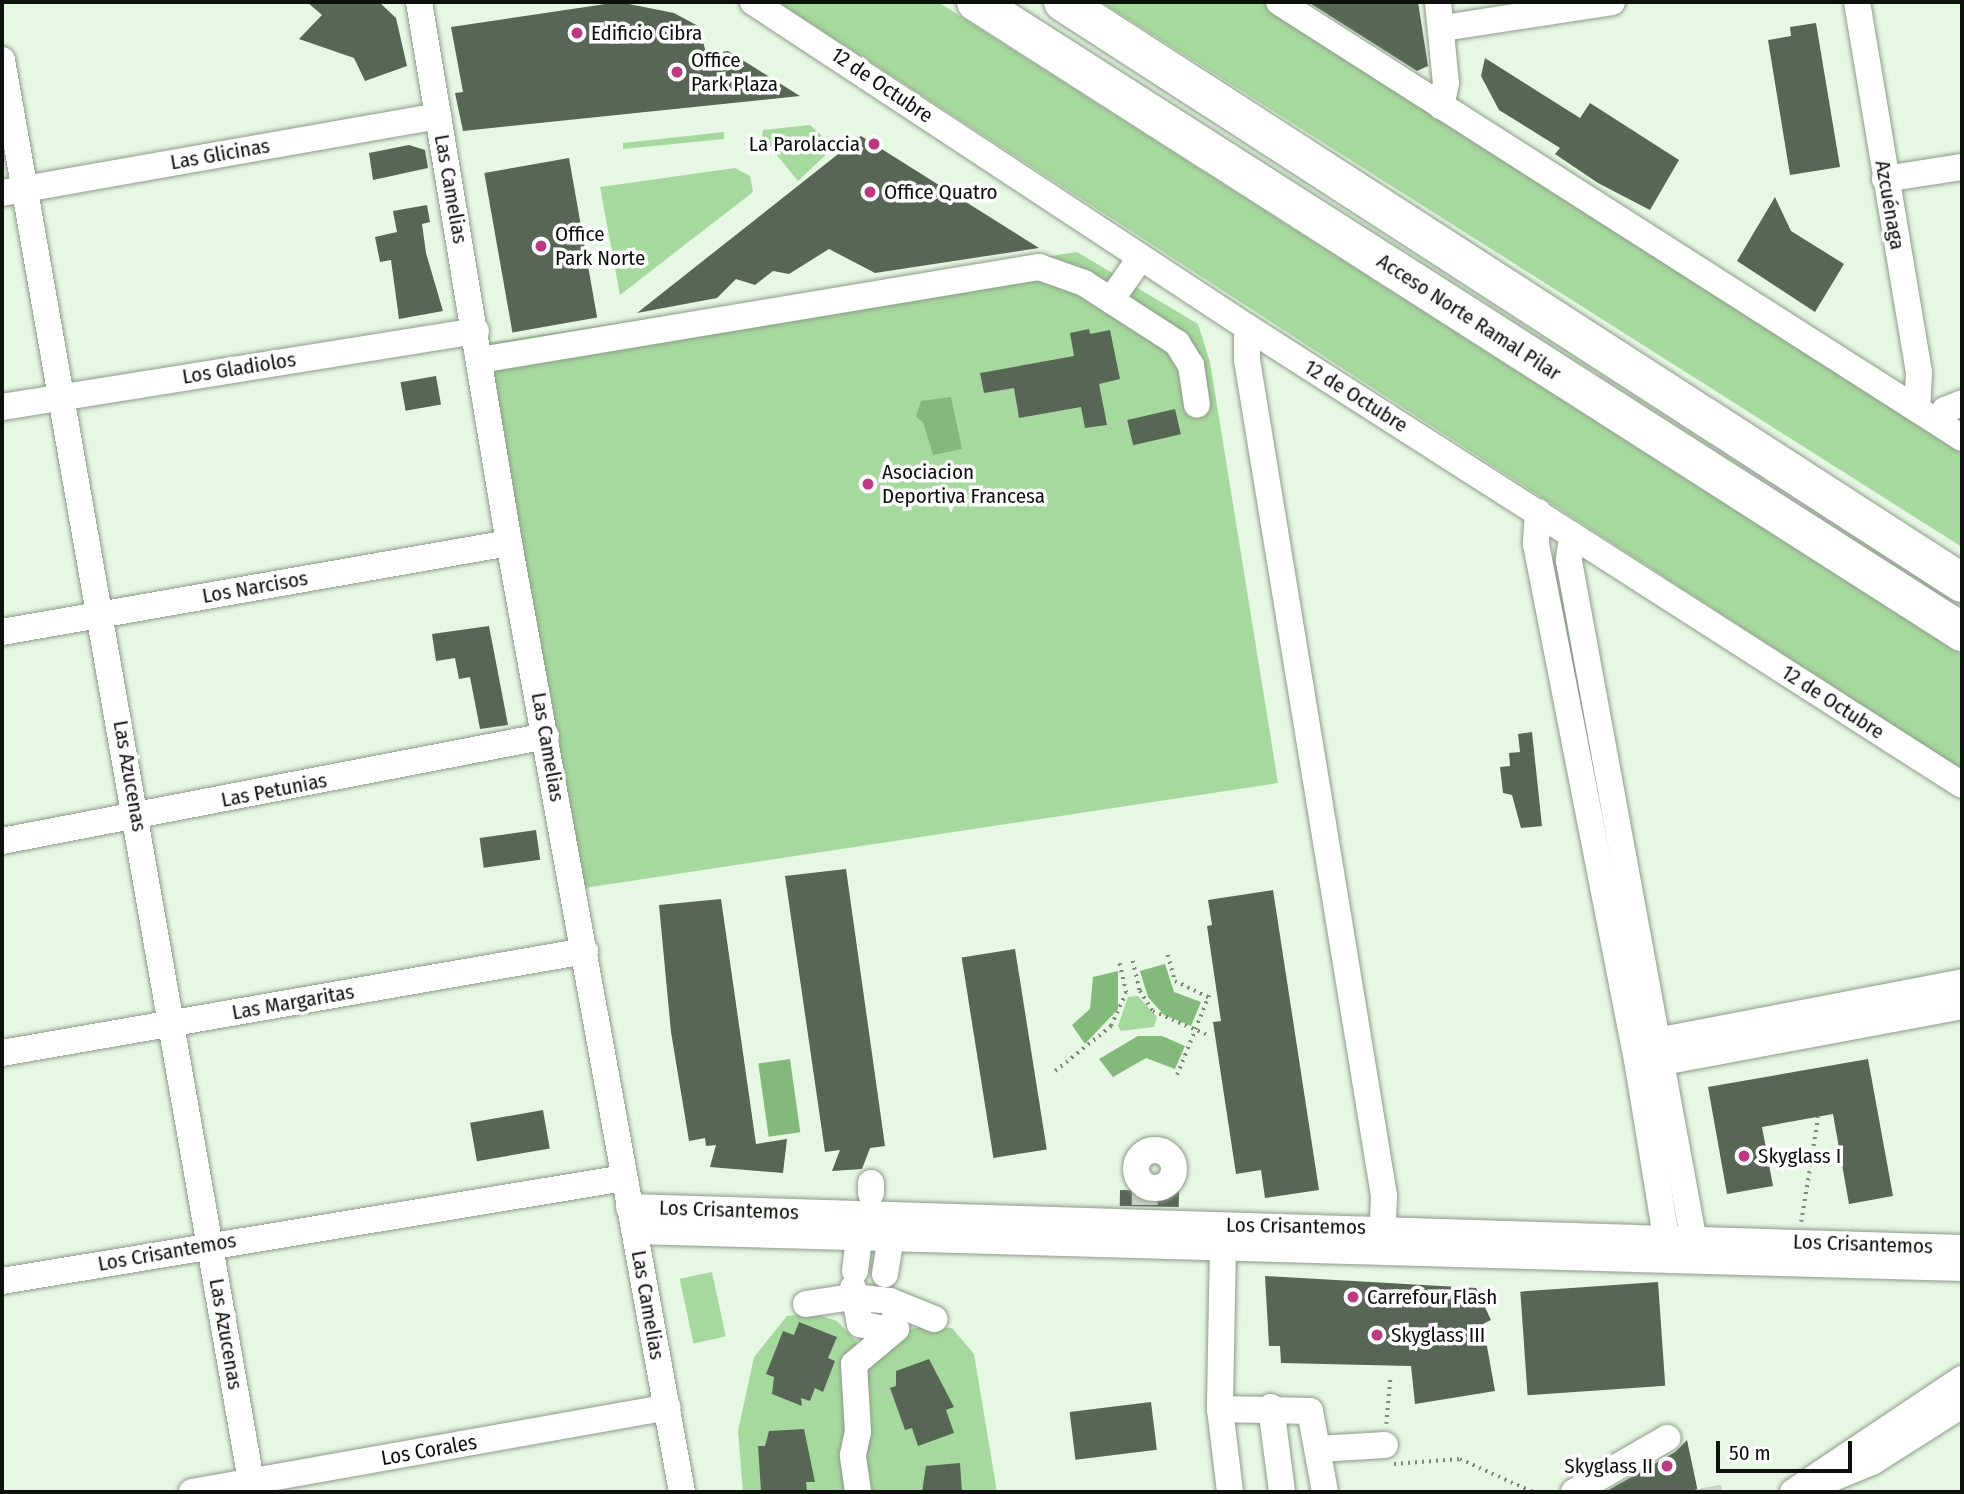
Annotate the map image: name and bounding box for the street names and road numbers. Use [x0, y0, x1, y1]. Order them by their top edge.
street label: 12 de Octubre [826, 42, 938, 128]
street label: Las Camelias [429, 132, 473, 246]
street label: Las Glicinas [168, 133, 272, 175]
street label: Azcuénaga [1870, 158, 1910, 252]
street label: Acceso Norte Ramal Pilar [1372, 248, 1566, 386]
street label: Los Gladiolos [180, 347, 298, 389]
street label: 12 de Octubre [1300, 354, 1412, 438]
street label: Los Narcisos [200, 565, 310, 609]
street label: 12 de Octubre [1777, 659, 1889, 745]
street label: Las Camelias [526, 690, 570, 804]
street label: Las Azucenas [108, 718, 152, 834]
street label: Las Petunias [219, 767, 329, 813]
street label: Las Margaritas [230, 979, 356, 1025]
street label: Los Crisantemos [659, 1195, 799, 1225]
street label: Los Crisantemos [1226, 1212, 1366, 1240]
street label: Los Crisantemos [96, 1227, 238, 1277]
street label: Los Crisantemos [1793, 1229, 1933, 1259]
street label: Las Camelias [626, 1248, 670, 1362]
street label: Las Azucenas [204, 1276, 248, 1392]
street label: Los Corales [379, 1429, 479, 1471]

